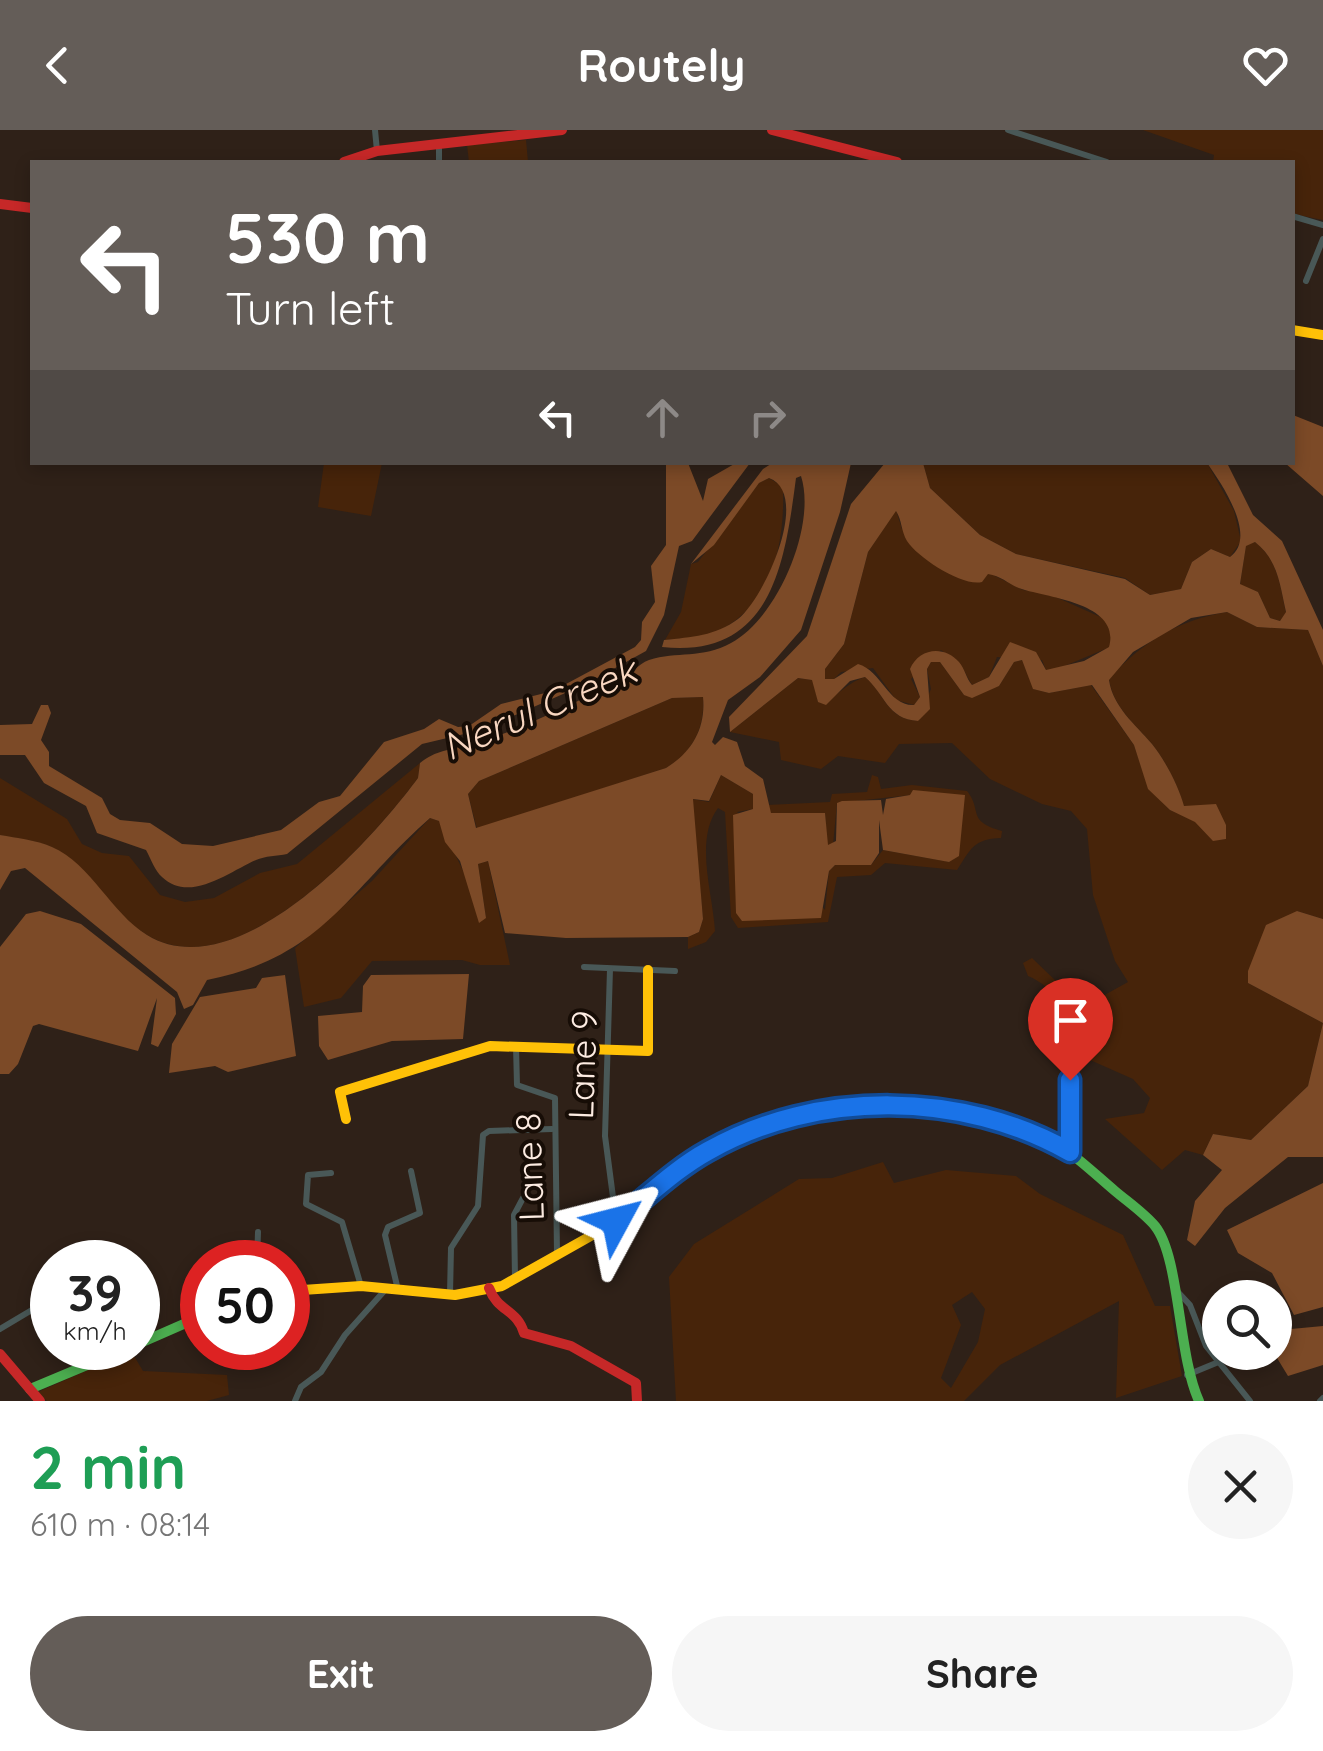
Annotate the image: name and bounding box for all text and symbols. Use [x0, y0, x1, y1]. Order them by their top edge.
text: Routely [578, 37, 745, 93]
icon: back [30, 38, 85, 93]
icon: heart [1238, 38, 1293, 93]
text: 530 m [225, 193, 430, 281]
icon: left [60, 200, 190, 330]
text: Turn left [225, 280, 395, 336]
icon: left [530, 390, 585, 445]
icon: ahead [635, 390, 690, 445]
icon: right [740, 390, 795, 445]
water label: Nerul Creek [435, 644, 647, 770]
pin [1028, 978, 1113, 1081]
icon: arrive [1043, 993, 1098, 1048]
street label: Lane 9 [558, 1010, 606, 1120]
street label: Lane 8 [505, 1112, 553, 1222]
position arrow [564, 1169, 668, 1273]
speed limit sign: 50 [180, 1240, 310, 1370]
text: 39 [67, 1261, 123, 1324]
map controls [1202, 1280, 1292, 1370]
button: search [1202, 1280, 1292, 1370]
text: km/h [63, 1315, 127, 1346]
text: 2 min [30, 1429, 186, 1504]
button: close [1188, 1434, 1293, 1539]
text: 610 m · 08:14 [30, 1504, 210, 1544]
button: Exit [30, 1616, 652, 1731]
button: Share [672, 1616, 1293, 1731]

